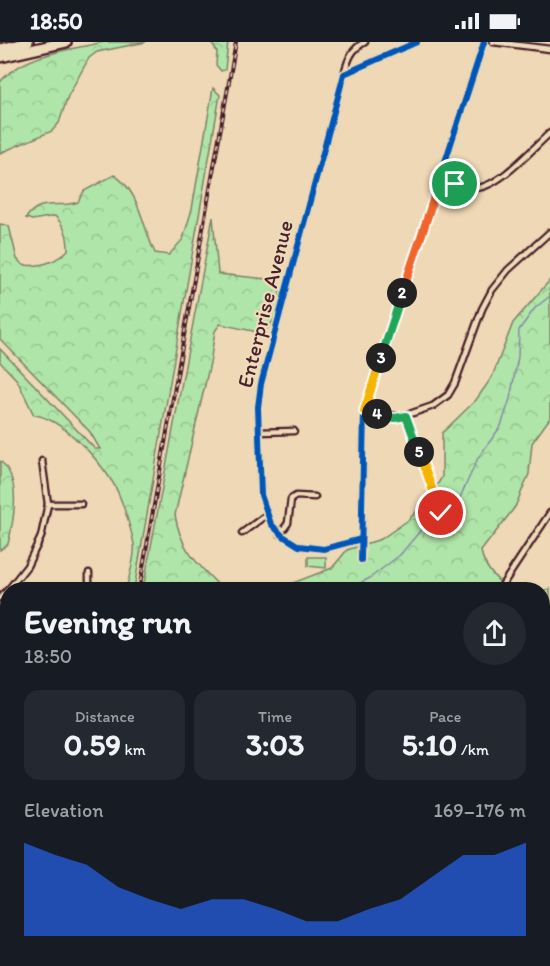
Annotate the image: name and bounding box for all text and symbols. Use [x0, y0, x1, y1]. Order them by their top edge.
text: 18:50 [30, 8, 83, 35]
pin [429, 158, 480, 209]
icon: arrive [438, 167, 471, 200]
street label: Enterprise Avenue [231, 217, 299, 391]
pin: 2 [387, 278, 417, 308]
text: 2 [398, 283, 406, 302]
pin: 3 [366, 343, 396, 373]
text: 3 [377, 348, 385, 367]
pin: 4 [362, 399, 392, 429]
text: 4 [372, 404, 382, 423]
pin: 5 [404, 437, 434, 467]
text: 5 [415, 442, 423, 461]
pin [415, 487, 466, 538]
icon: check [424, 496, 457, 529]
text: Evening run [24, 602, 191, 641]
button: share [463, 602, 526, 665]
text: 18:50 [24, 644, 72, 668]
text: Distance [75, 707, 135, 726]
text: Time [258, 707, 292, 726]
text: Pace [429, 707, 461, 726]
text: 0.59 [64, 726, 121, 763]
text: 3:03 [246, 726, 304, 763]
text: 5:10 [402, 726, 457, 763]
text: km [121, 740, 146, 759]
text: /km [457, 740, 489, 759]
text: Elevation [24, 798, 103, 822]
text: 169–176 m [433, 798, 526, 822]

